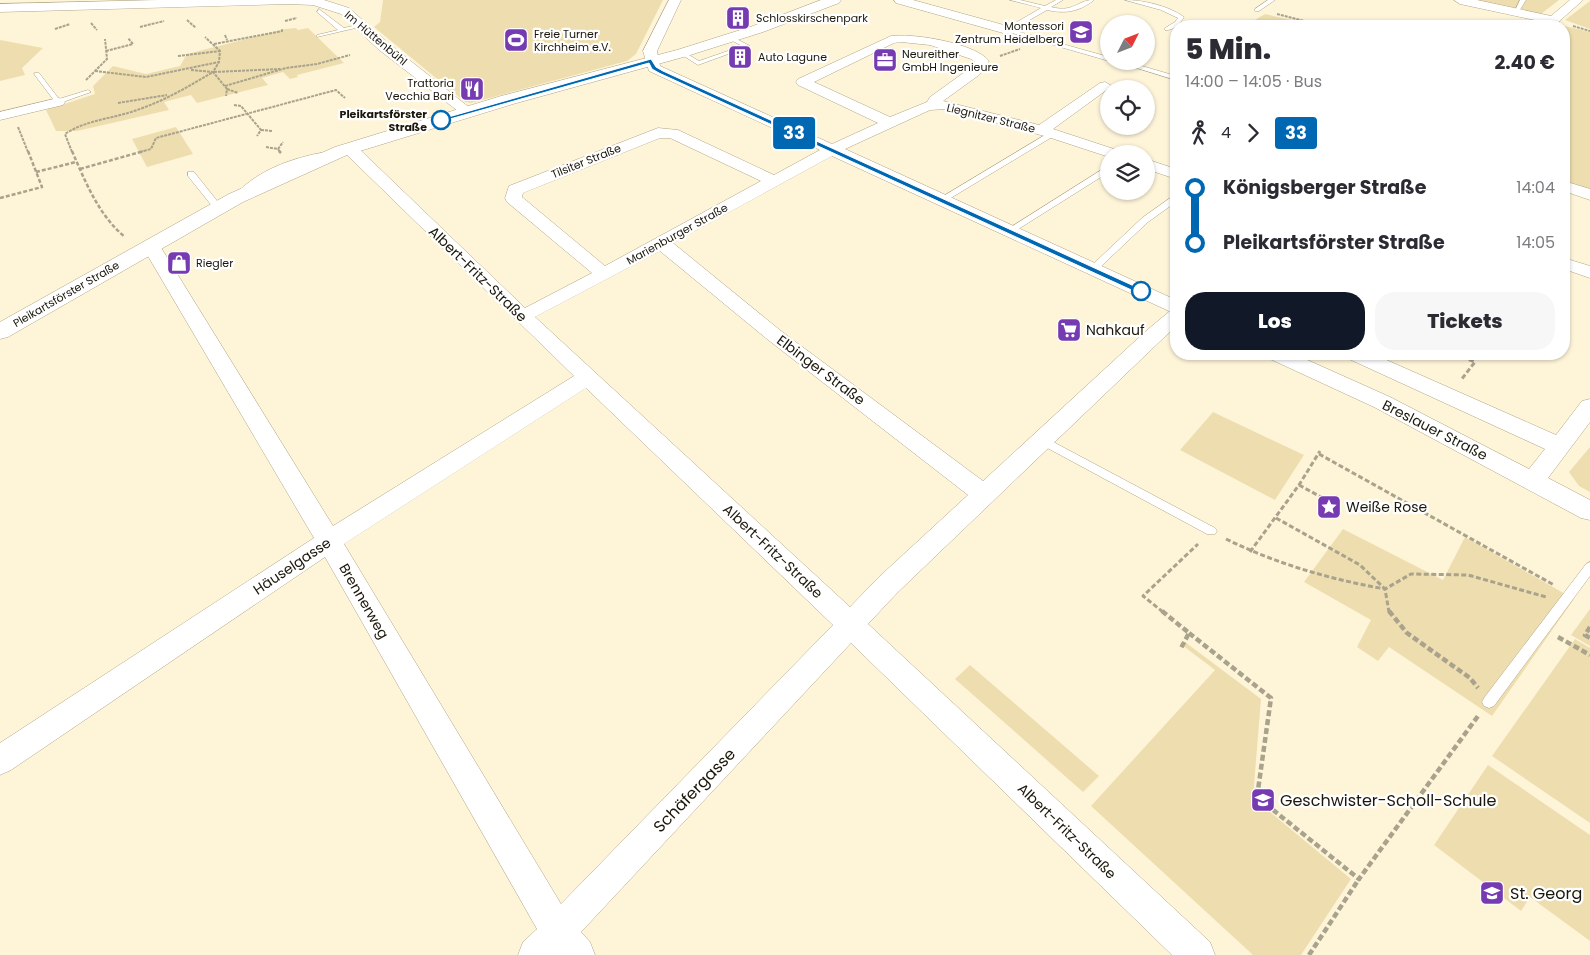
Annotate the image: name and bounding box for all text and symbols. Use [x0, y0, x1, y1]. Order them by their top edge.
building icon: Schlosskirschenpark [725, 5, 751, 31]
street label: Im Hüttenbühl [341, 7, 411, 69]
place label: Schlosskirschenpark [756, 10, 868, 26]
north arrow [1100, 15, 1155, 70]
map controls [1100, 15, 1155, 200]
place label: Montessori Zentrum Heidelberg [955, 18, 1064, 47]
school or university icon: Montessori Zentrum Heidelberg [1068, 19, 1094, 45]
place label: Freie Turner Kirchheim e.V. [534, 26, 611, 55]
sports icon: Freie Turner Kirchheim e.V. [503, 27, 529, 53]
text: 5 Min. [1185, 30, 1271, 69]
building icon: Auto Lagune [727, 44, 753, 70]
place label: Neureither GmbH Ingenieure [902, 46, 999, 75]
office icon: Neureither GmbH Ingenieure [872, 47, 898, 73]
place label: Auto Lagune [758, 49, 827, 65]
text: 2.40 € [1494, 49, 1555, 76]
text: 14:00 – 14:05 · Bus [1185, 70, 1322, 93]
place label: Trattoria Vecchia Bari [385, 75, 454, 104]
restaurant icon: Trattoria Vecchia Bari [459, 76, 485, 102]
button: locate [1100, 80, 1155, 135]
street label: Liegnitzer Straße [945, 99, 1037, 137]
place label: Pleikartsförster Straße [340, 106, 427, 135]
marker: Pleikartsförster Straße [431, 110, 451, 130]
line badge: 33 [772, 117, 816, 149]
icon: walk [1185, 119, 1213, 147]
icon: forward [1239, 119, 1267, 147]
text: 33 [783, 120, 805, 145]
text: 33 [1285, 120, 1307, 145]
text: 4 [1221, 121, 1231, 144]
street label: Tilsiter Straße [549, 140, 623, 182]
button: layers [1100, 145, 1155, 200]
text: Königsberger Straße [1223, 174, 1426, 201]
text: 14:04 [1516, 176, 1555, 199]
street label: Marienburger Straße [623, 199, 731, 269]
street label: Albert-Fritz-Straße [424, 222, 532, 327]
text: Pleikartsförster Straße [1223, 229, 1445, 256]
text: 14:05 [1516, 231, 1555, 254]
shop icon: Riegler [166, 250, 192, 276]
place label: Riegler [196, 255, 233, 271]
street label: Pleikartsförster Straße [10, 257, 122, 331]
unlabelled marker [1131, 281, 1151, 301]
button: Los [1185, 292, 1365, 350]
button: Tickets [1375, 292, 1555, 350]
supermarket icon: Nahkauf [1056, 317, 1082, 343]
place label: Nahkauf [1086, 320, 1145, 340]
street label: Elbinger Straße [773, 330, 870, 410]
street label: Breslauer Straße [1379, 395, 1491, 465]
place icon: Weiße Rose [1316, 494, 1342, 520]
place label: Weiße Rose [1346, 497, 1428, 517]
street label: Albert-Fritz-Straße [719, 499, 828, 603]
street label: Häuselgasse [249, 532, 335, 599]
street label: Brennerweg [334, 560, 394, 642]
street label: Schäfergasse [648, 743, 741, 838]
street label: Albert-Fritz-Straße [1013, 779, 1121, 884]
school or university icon: Geschwister-Scholl-Schule [1250, 787, 1276, 813]
place label: Geschwister-Scholl-Schule [1280, 789, 1496, 812]
school or university icon: St. Georg [1479, 880, 1505, 906]
place label: St. Georg [1510, 882, 1582, 905]

